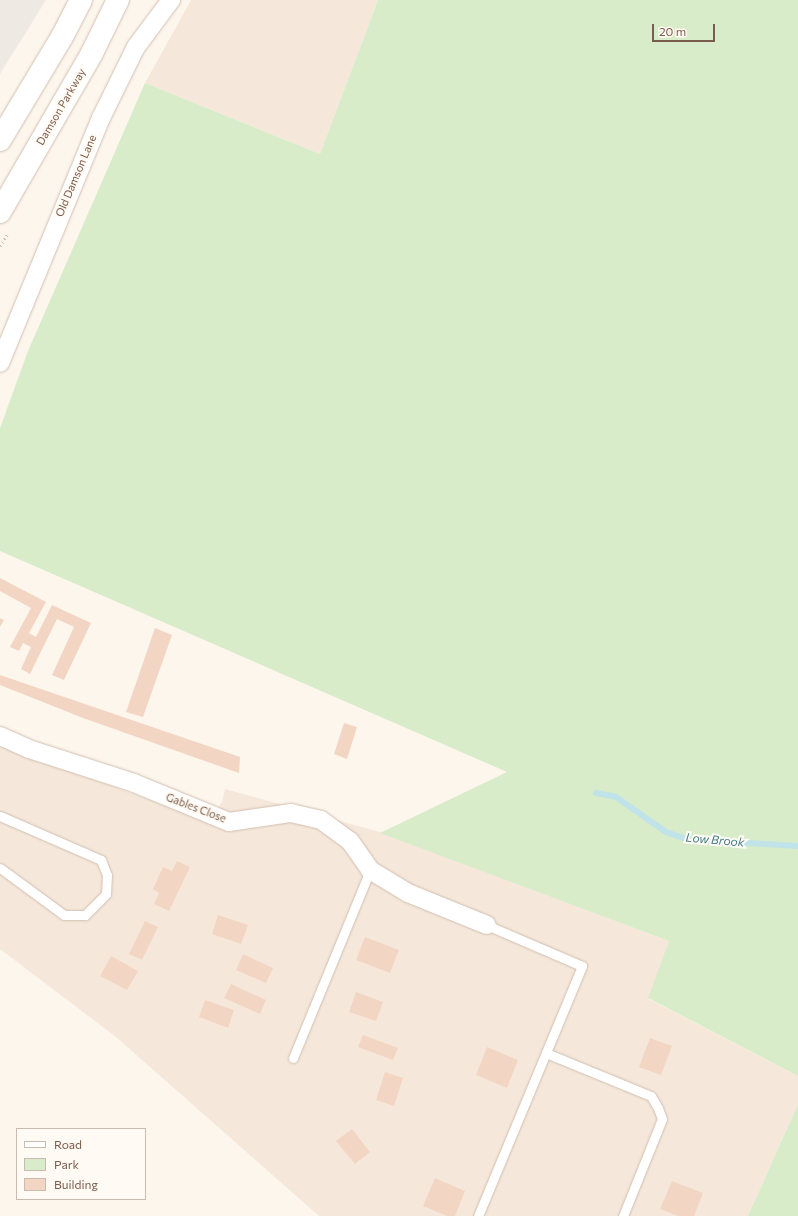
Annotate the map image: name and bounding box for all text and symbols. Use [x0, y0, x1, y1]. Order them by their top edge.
scale bar [654, 16, 717, 42]
text: 20 m [659, 24, 686, 38]
street label: Damson Parkway [34, 66, 88, 148]
street label: Old Damson Lane [53, 133, 99, 219]
street label: Gables Close [164, 790, 228, 826]
water label: Low Brook [685, 830, 745, 850]
legend [16, 1128, 146, 1200]
text: Road [54, 1137, 82, 1151]
text: Park [54, 1157, 79, 1171]
text: Building [54, 1177, 98, 1191]

